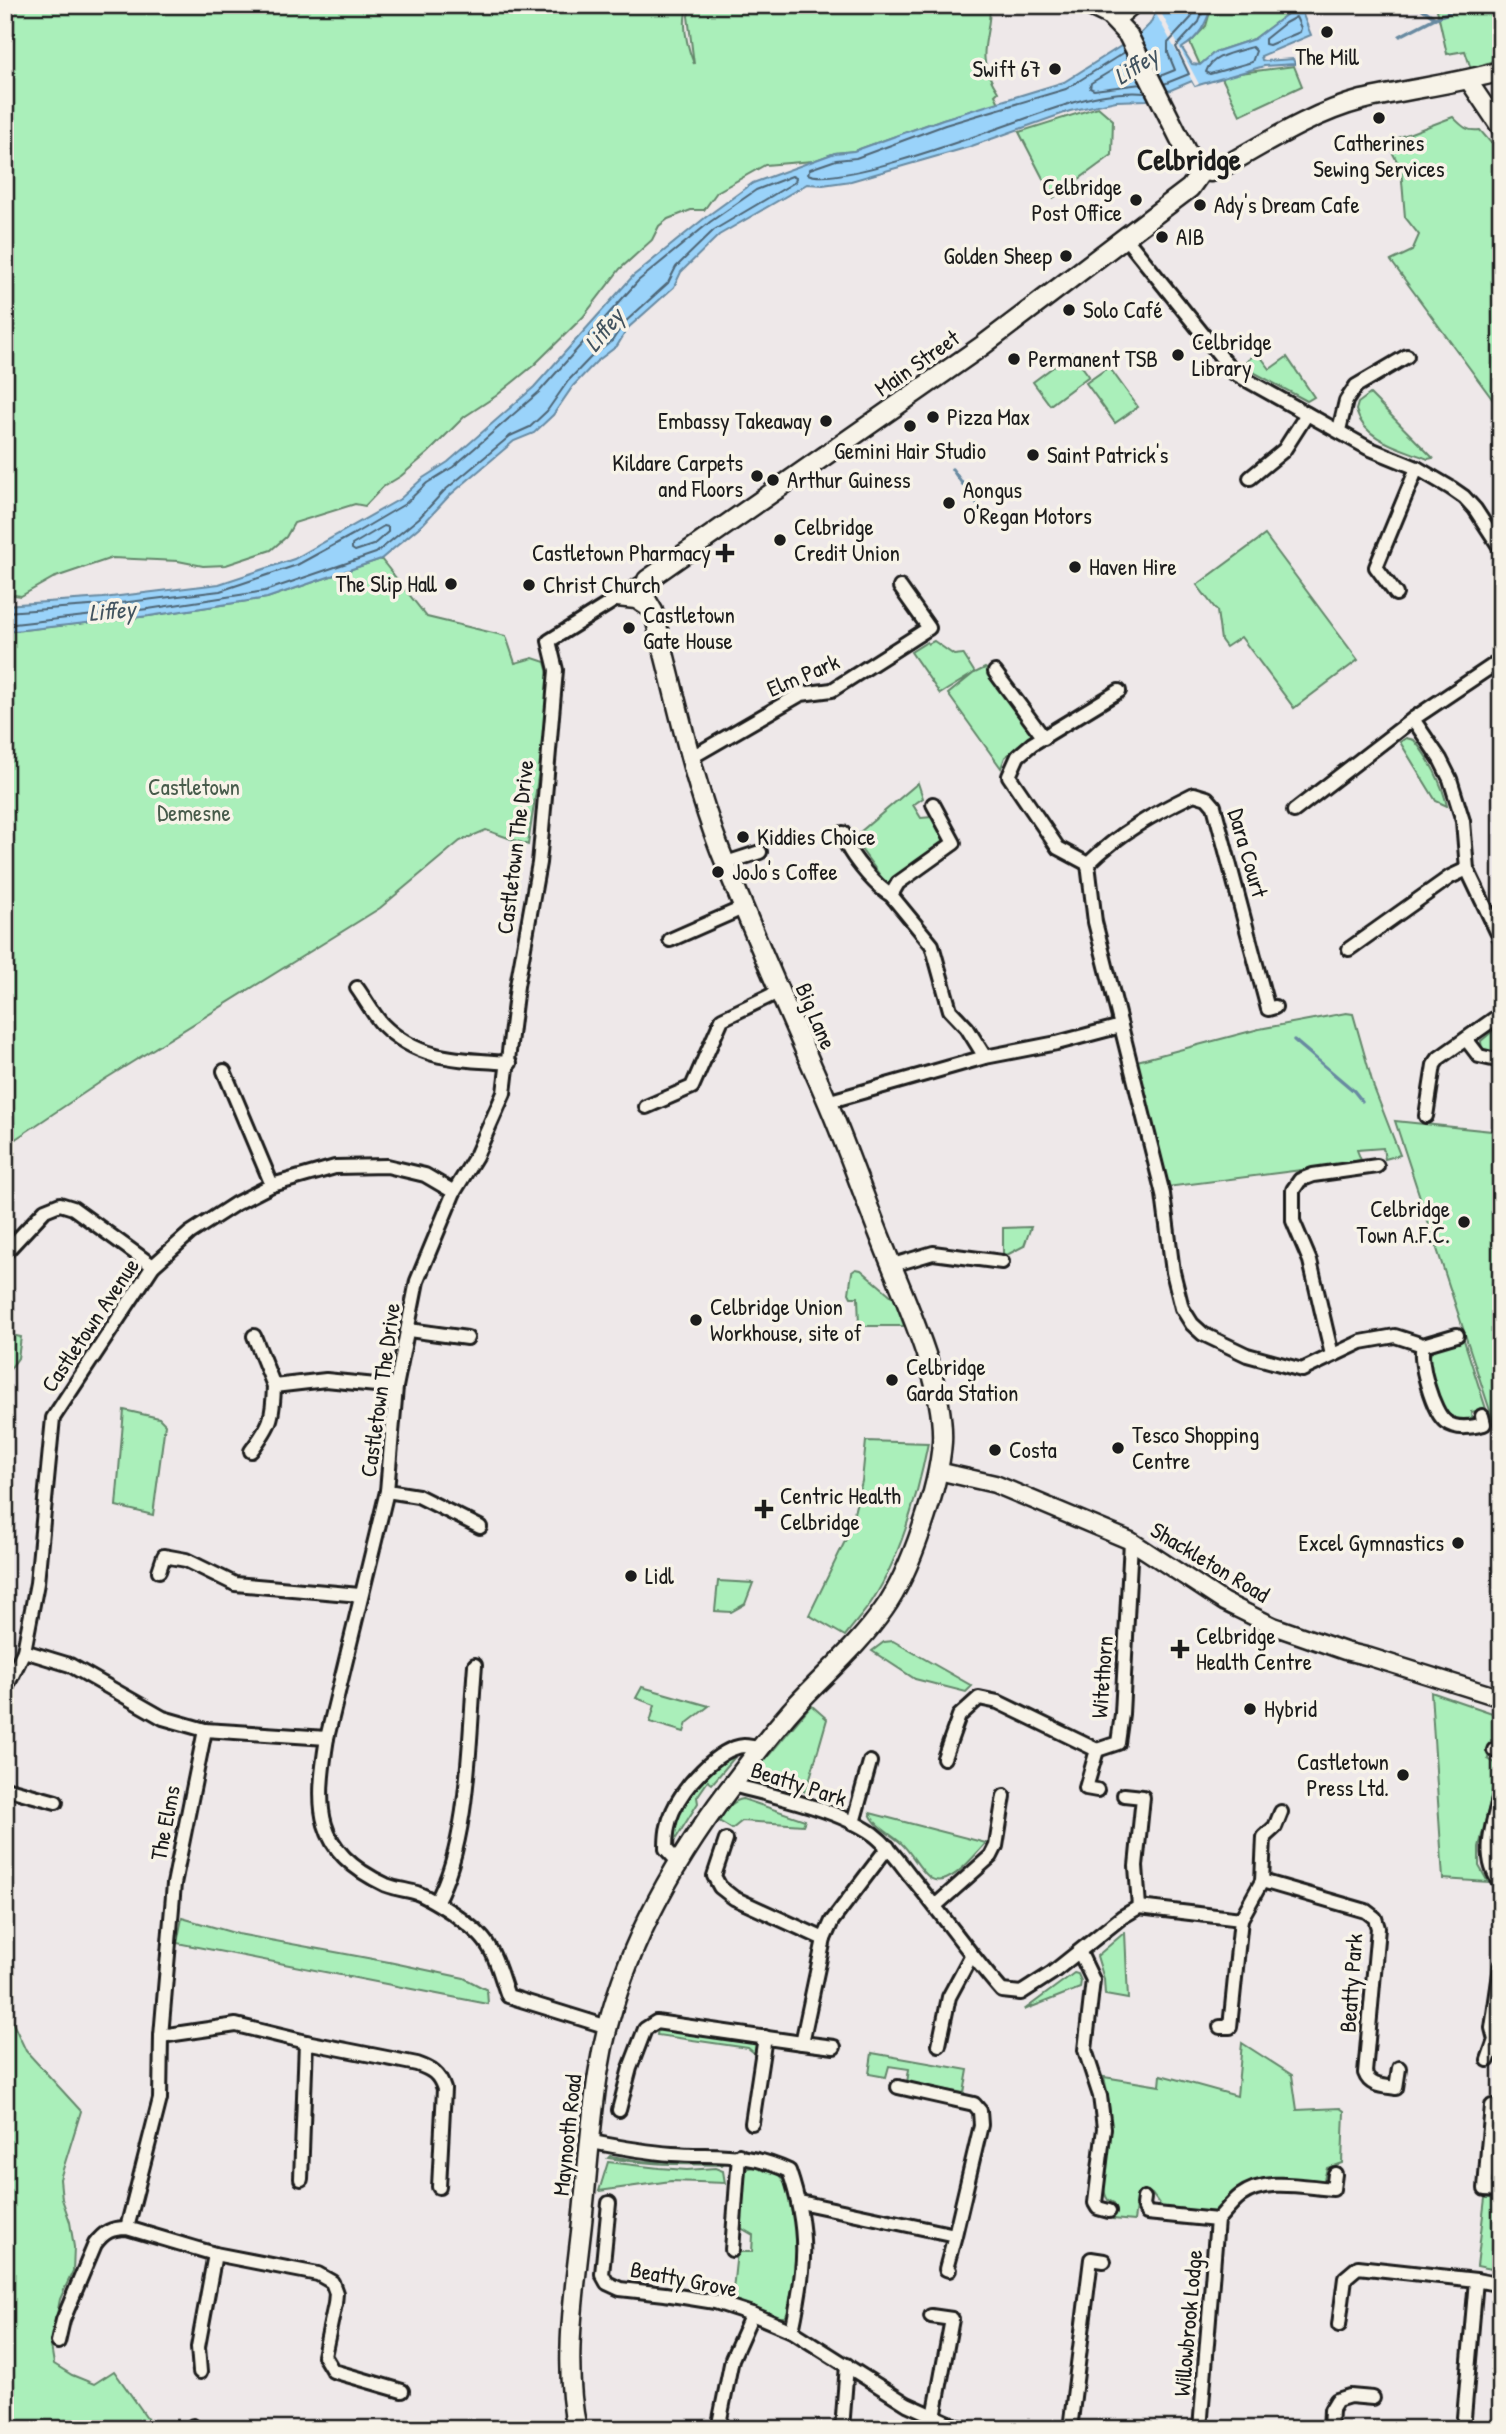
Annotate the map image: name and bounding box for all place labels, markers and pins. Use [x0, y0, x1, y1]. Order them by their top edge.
marker: The Mill [1319, 24, 1335, 40]
place label: The Mill [1295, 41, 1360, 72]
place label: Swift 67 [973, 53, 1041, 84]
marker: Swift 67 [1047, 61, 1063, 77]
marker: Catherines Sewing Services [1371, 110, 1387, 126]
place label: Catherines Sewing Services [1313, 127, 1445, 184]
place label: Celbridge Post Office [1032, 171, 1122, 228]
place label: Ady's Dream Cafe [1214, 189, 1360, 220]
marker: Celbridge Post Office [1128, 192, 1144, 208]
marker: Ady's Dream Cafe [1192, 197, 1208, 213]
place label: AIB [1176, 221, 1204, 252]
marker: AIB [1154, 229, 1170, 245]
place label: Golden Sheep [943, 240, 1052, 271]
marker: Golden Sheep [1058, 248, 1074, 264]
place label: Solo Café [1083, 294, 1163, 325]
marker: Solo Café [1061, 302, 1077, 318]
place label: Celbridge Library [1192, 326, 1272, 383]
place label: Permanent TSB [1028, 343, 1158, 374]
marker: Celbridge Library [1170, 347, 1186, 363]
marker: Permanent TSB [1006, 351, 1022, 367]
place label: Pizza Max [947, 401, 1030, 432]
place label: Embassy Takeaway [658, 405, 812, 436]
marker: Pizza Max [925, 409, 941, 425]
marker: Embassy Takeaway [818, 413, 834, 429]
marker: Gemini Hair Studio [902, 418, 918, 434]
place label: Gemini Hair Studio [834, 435, 986, 466]
place label: Saint Patrick's [1047, 439, 1169, 470]
place label: Kildare Carpets and Floors [612, 447, 743, 504]
marker: Saint Patrick's [1025, 447, 1041, 463]
place label: Arthur Guiness [787, 464, 911, 495]
marker: Kildare Carpets and Floors [749, 468, 765, 484]
marker: Arthur Guiness [765, 472, 781, 488]
place label: Aongus O'Regan Motors [963, 474, 1092, 531]
marker: Aongus O'Regan Motors [941, 495, 957, 511]
place label: Celbridge Credit Union [794, 511, 900, 568]
marker: Celbridge Credit Union [772, 532, 788, 548]
place label: Castletown Pharmacy [532, 537, 711, 568]
marker: Castletown Pharmacy [717, 545, 733, 561]
place label: Haven Hire [1089, 551, 1177, 582]
marker: Haven Hire [1067, 559, 1083, 575]
place label: The Slip Hall [335, 568, 438, 599]
place label: Christ Church [543, 569, 661, 600]
marker: The Slip Hall [443, 576, 459, 592]
marker: Christ Church [521, 577, 537, 593]
place label: Castletown Gate House [643, 599, 735, 656]
marker: Castletown Gate House [621, 620, 637, 636]
place label: Kiddies Choice [757, 821, 875, 852]
marker: Kiddies Choice [735, 829, 751, 845]
place label: JoJo's Coffee [732, 856, 838, 887]
marker: JoJo's Coffee [710, 864, 726, 880]
place label: Celbridge Town A.F.C. [1356, 1193, 1450, 1250]
marker: Celbridge Town A.F.C. [1456, 1214, 1472, 1230]
place label: Celbridge Union Workhouse, site of [710, 1291, 863, 1348]
marker: Celbridge Union Workhouse, site of [688, 1312, 704, 1328]
place label: Celbridge Garda Station [906, 1351, 1018, 1408]
marker: Celbridge Garda Station [884, 1372, 900, 1388]
place label: Tesco Shopping Centre [1132, 1419, 1259, 1476]
place label: Costa [1009, 1434, 1057, 1465]
marker: Tesco Shopping Centre [1110, 1440, 1126, 1456]
marker: Costa [987, 1442, 1003, 1458]
place label: Centric Health Celbridge [780, 1480, 901, 1537]
marker: Centric Health Celbridge [754, 1499, 774, 1519]
place label: Excel Gymnastics [1299, 1527, 1444, 1558]
marker: Excel Gymnastics [1450, 1535, 1466, 1551]
place label: Lidl [645, 1560, 675, 1591]
marker: Lidl [623, 1568, 639, 1584]
place label: Celbridge Health Centre [1196, 1620, 1312, 1677]
marker: Celbridge Health Centre [1170, 1639, 1190, 1659]
place label: Hybrid [1264, 1693, 1317, 1724]
marker: Hybrid [1242, 1701, 1258, 1717]
place label: Castletown Press Ltd. [1297, 1746, 1389, 1803]
marker: Castletown Press Ltd. [1395, 1767, 1411, 1783]

